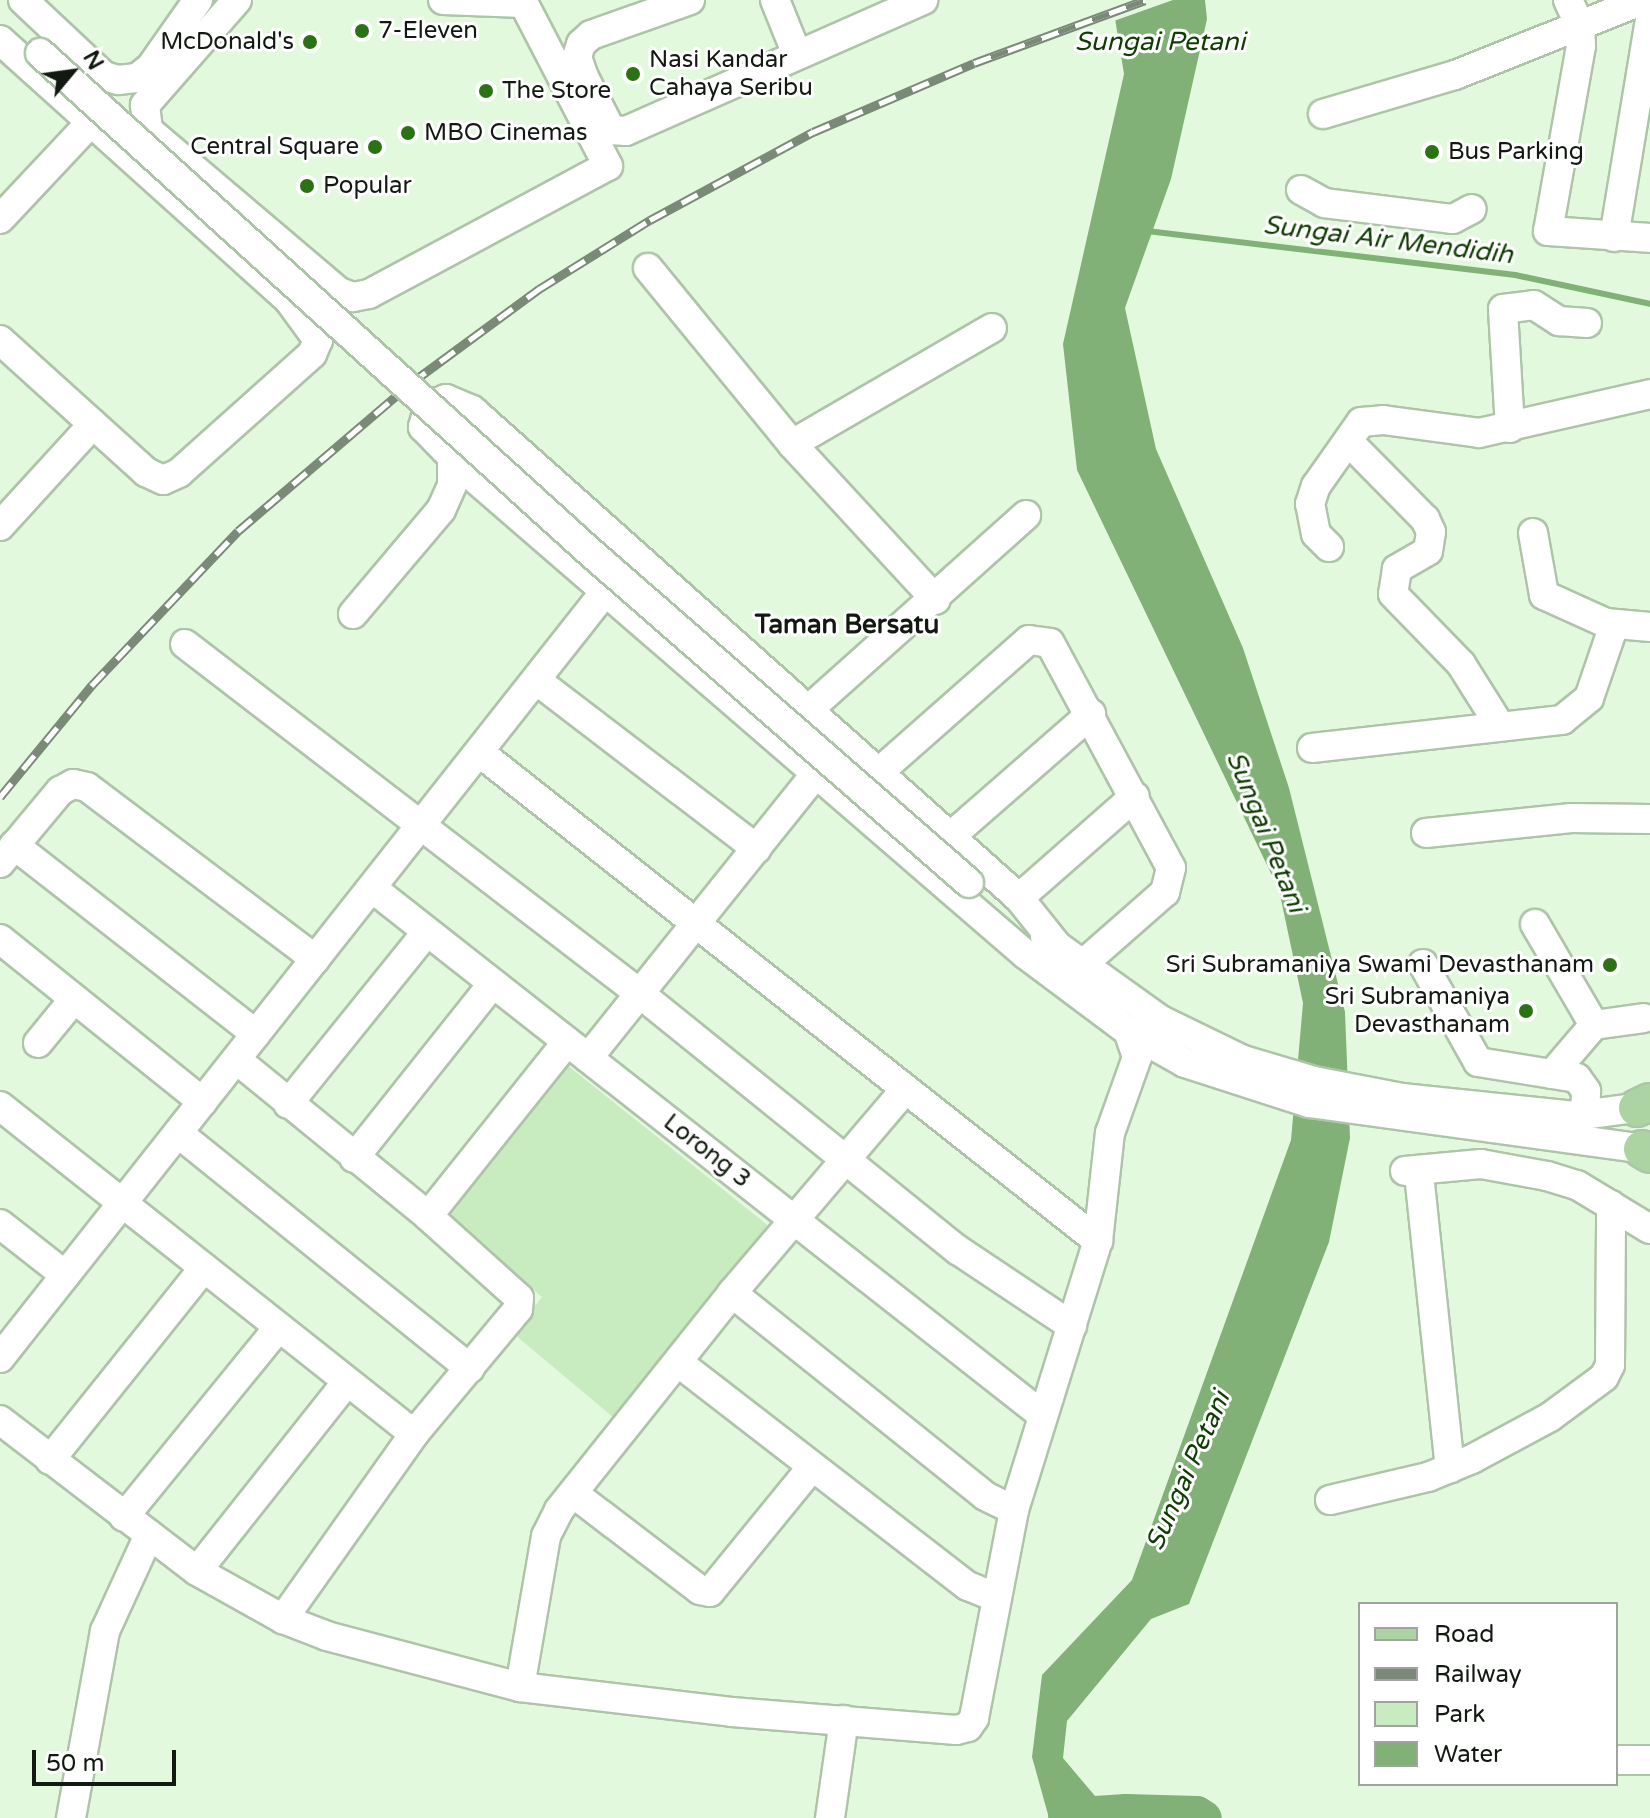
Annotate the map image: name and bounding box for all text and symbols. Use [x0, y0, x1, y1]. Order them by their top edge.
place label: 7-Eleven [378, 17, 478, 45]
marker: 7-Eleven [353, 22, 371, 40]
water label: Sungai Petani [1075, 26, 1245, 58]
place label: McDonald's [160, 28, 294, 56]
north arrow [32, 32, 112, 112]
marker: McDonald's [301, 33, 319, 51]
text: N [77, 46, 109, 74]
place label: Nasi Kandar Cahaya Seribu [649, 46, 813, 102]
marker: Nasi Kandar Cahaya Seribu [624, 65, 642, 83]
place label: The Store [502, 77, 611, 105]
marker: The Store [477, 82, 495, 100]
place label: MBO Cinemas [424, 119, 587, 147]
marker: MBO Cinemas [399, 124, 417, 142]
place label: Central Square [190, 133, 359, 161]
marker: Central Square [366, 138, 384, 156]
place label: Bus Parking [1448, 138, 1584, 166]
marker: Bus Parking [1423, 143, 1441, 161]
place label: Popular [323, 172, 412, 200]
marker: Popular [298, 177, 316, 195]
water label: Sungai Air Mendidih [1262, 209, 1514, 271]
district label: Taman Bersatu [755, 609, 939, 641]
water label: Sungai Petani [1220, 747, 1312, 917]
place label: Sri Subramaniya Swami Devasthanam [1166, 951, 1594, 979]
marker: Sri Subramaniya Swami Devasthanam [1601, 956, 1619, 974]
place label: Sri Subramaniya Devasthanam [1325, 983, 1510, 1039]
marker: Sri Subramaniya Devasthanam [1517, 1002, 1535, 1020]
street label: Lorong 3 [658, 1108, 756, 1194]
water label: Sungai Petani [1139, 1387, 1237, 1555]
legend [1358, 1602, 1618, 1786]
text: Road [1434, 1620, 1494, 1649]
text: Railway [1434, 1660, 1522, 1689]
text: Park [1434, 1700, 1485, 1729]
scale bar [36, 1734, 180, 1784]
text: Water [1434, 1740, 1502, 1769]
text: 50 m [46, 1749, 104, 1778]

